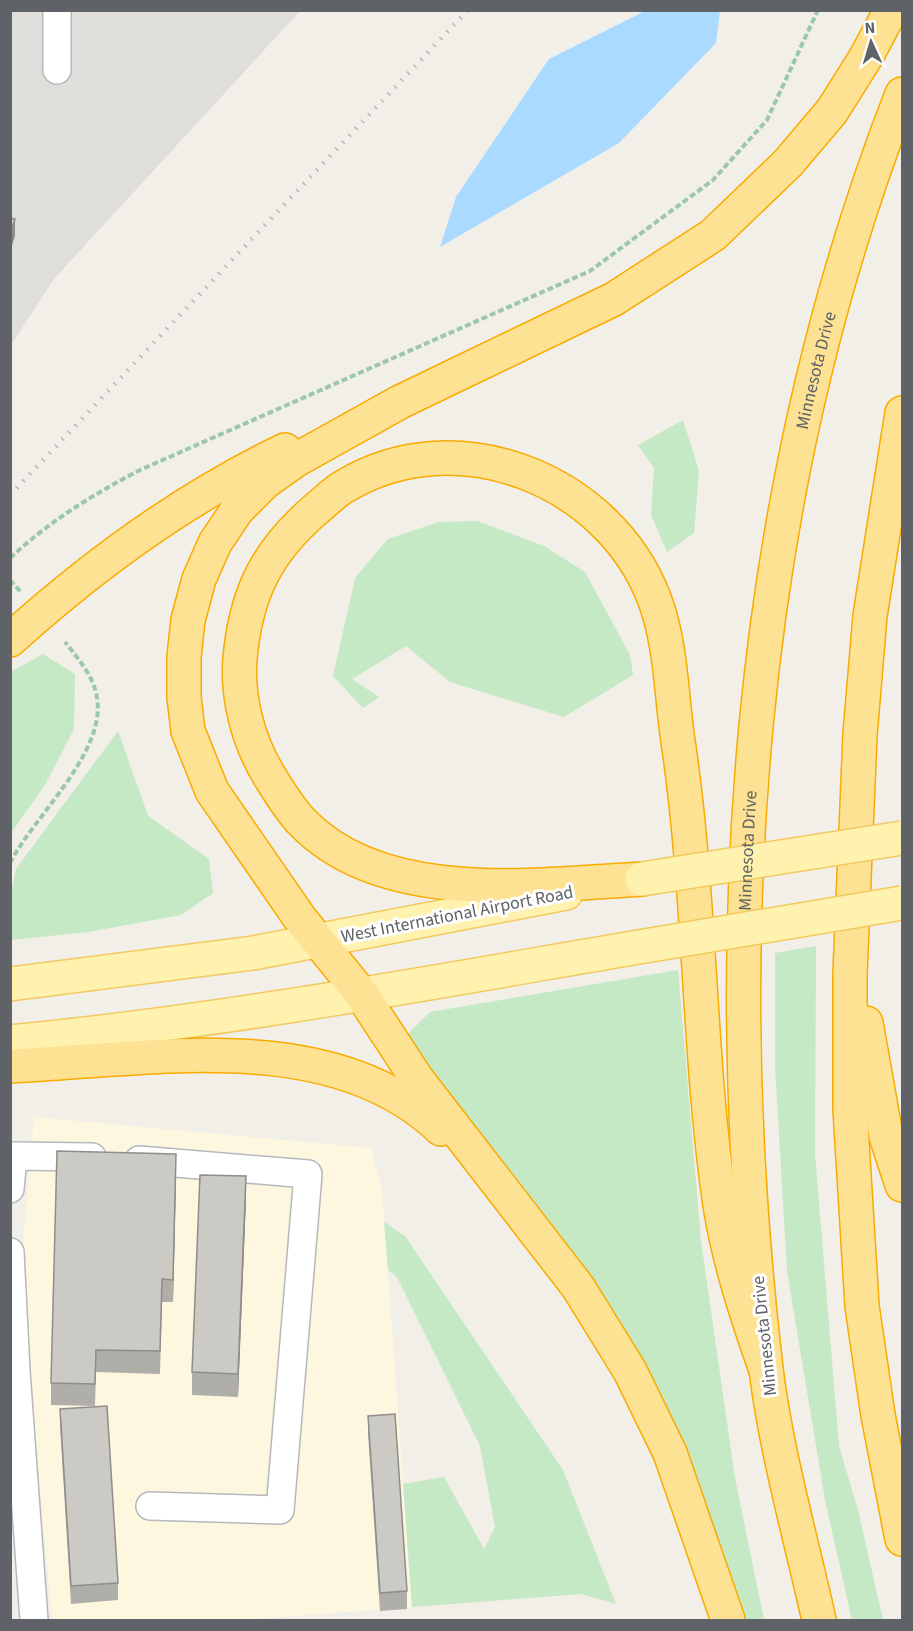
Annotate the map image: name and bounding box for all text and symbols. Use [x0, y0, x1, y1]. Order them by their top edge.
north arrow [841, 12, 901, 72]
text: N [864, 17, 876, 39]
street label: Minnesota Drive [790, 309, 843, 432]
street label: Minnesota Drive [733, 789, 764, 911]
street label: West International Airport Road [339, 880, 575, 949]
street label: Minnesota Drive [746, 1275, 783, 1397]

